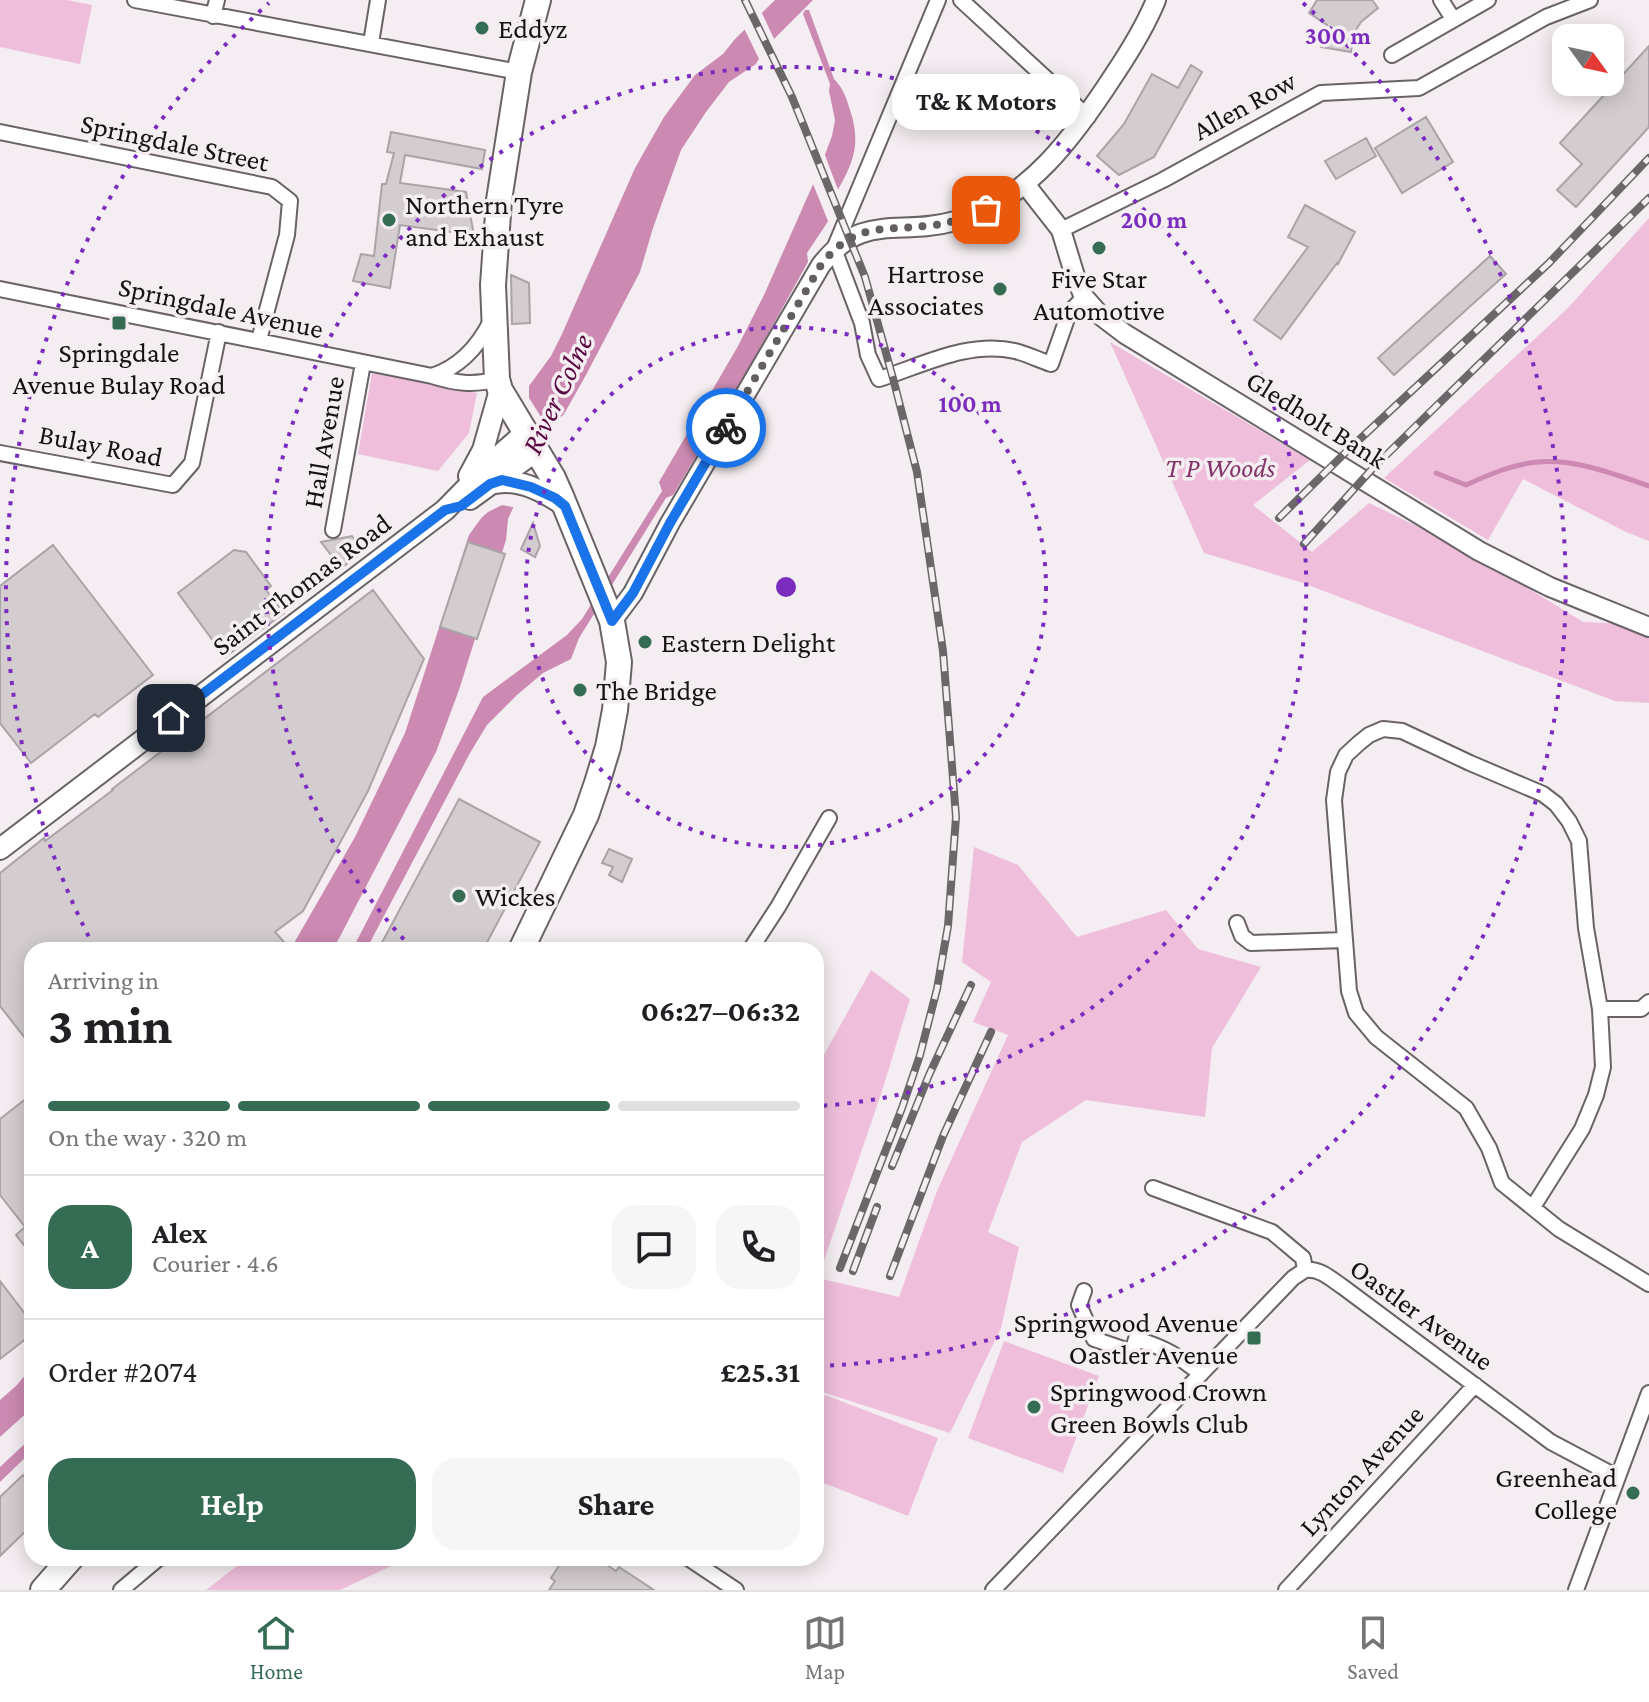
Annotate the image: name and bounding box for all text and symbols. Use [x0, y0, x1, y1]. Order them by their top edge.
place label: Eddyz [498, 13, 568, 44]
marker: Eddyz [473, 19, 491, 37]
text: 300 m [1305, 22, 1372, 49]
north arrow [1552, 24, 1624, 96]
map controls [1552, 24, 1624, 96]
street label: Allen Row [1187, 64, 1301, 146]
callout: T& K Motors [892, 74, 1080, 130]
text: T& K Motors [916, 87, 1056, 116]
street label: Springdale Street [78, 107, 273, 178]
pin [952, 176, 1020, 244]
icon: bag [964, 188, 1008, 232]
place label: Northern Tyre and Exhaust [405, 189, 564, 252]
text: 200 m [1121, 206, 1188, 233]
marker: Northern Tyre and Exhaust [380, 211, 398, 229]
marker: Five Star Automotive [1090, 239, 1108, 257]
place label: Hartrose Associates [868, 258, 984, 321]
place label: Five Star Automotive [1033, 263, 1165, 326]
street label: Springdale Avenue [116, 271, 326, 344]
marker: Hartrose Associates [991, 280, 1009, 298]
marker: Springdale Avenue Bulay Road [110, 314, 128, 332]
water label: River Colne [514, 329, 599, 459]
place label: Springdale Avenue Bulay Road [13, 337, 226, 400]
street label: Gledholt Bank [1241, 364, 1393, 475]
street label: Hall Avenue [297, 374, 350, 511]
courier [686, 388, 766, 468]
text: 100 m [938, 390, 1002, 417]
icon: bike [704, 406, 748, 450]
street label: Bulay Road [36, 418, 166, 473]
park label: T P Woods [1165, 452, 1275, 483]
street label: Saint Thomas Road [206, 507, 397, 662]
centre of rings [772, 573, 800, 601]
place label: Eastern Delight [661, 627, 836, 658]
marker: Eastern Delight [636, 633, 654, 651]
place label: The Bridge [596, 675, 717, 706]
marker: The Bridge [571, 681, 589, 699]
pin [137, 684, 205, 752]
icon: home [149, 696, 193, 740]
place label: Wickes [475, 881, 556, 912]
marker: Wickes [450, 887, 468, 905]
text: Arriving in [48, 966, 159, 995]
text: 06:27–06:32 [641, 994, 800, 1027]
text: 3 min [48, 996, 172, 1054]
text: On the way · 320 m [48, 1123, 247, 1152]
button: chat [612, 1205, 696, 1289]
button: phone [716, 1205, 800, 1289]
text: Alex [152, 1216, 207, 1249]
text: A [81, 1231, 99, 1264]
text: Courier · 4.6 [152, 1249, 279, 1278]
street label: Oastler Avenue [1344, 1252, 1499, 1377]
place label: Springwood Avenue Oastler Avenue [1014, 1307, 1238, 1370]
marker: Springwood Avenue Oastler Avenue [1245, 1329, 1263, 1347]
text: Order #2074 [48, 1355, 198, 1388]
text: £25.31 [720, 1355, 800, 1388]
place label: Springwood Crown Green Bowls Club [1050, 1376, 1267, 1439]
marker: Springwood Crown Green Bowls Club [1025, 1398, 1043, 1416]
street label: Lynton Avenue [1293, 1399, 1430, 1542]
button: Help [48, 1458, 416, 1550]
button: Share [432, 1458, 800, 1550]
place label: Greenhead College [1495, 1462, 1617, 1525]
marker: Greenhead College [1624, 1484, 1642, 1502]
tab: Home [250, 1611, 303, 1684]
tab: Map [803, 1611, 847, 1684]
tab: Saved [1347, 1611, 1399, 1684]

